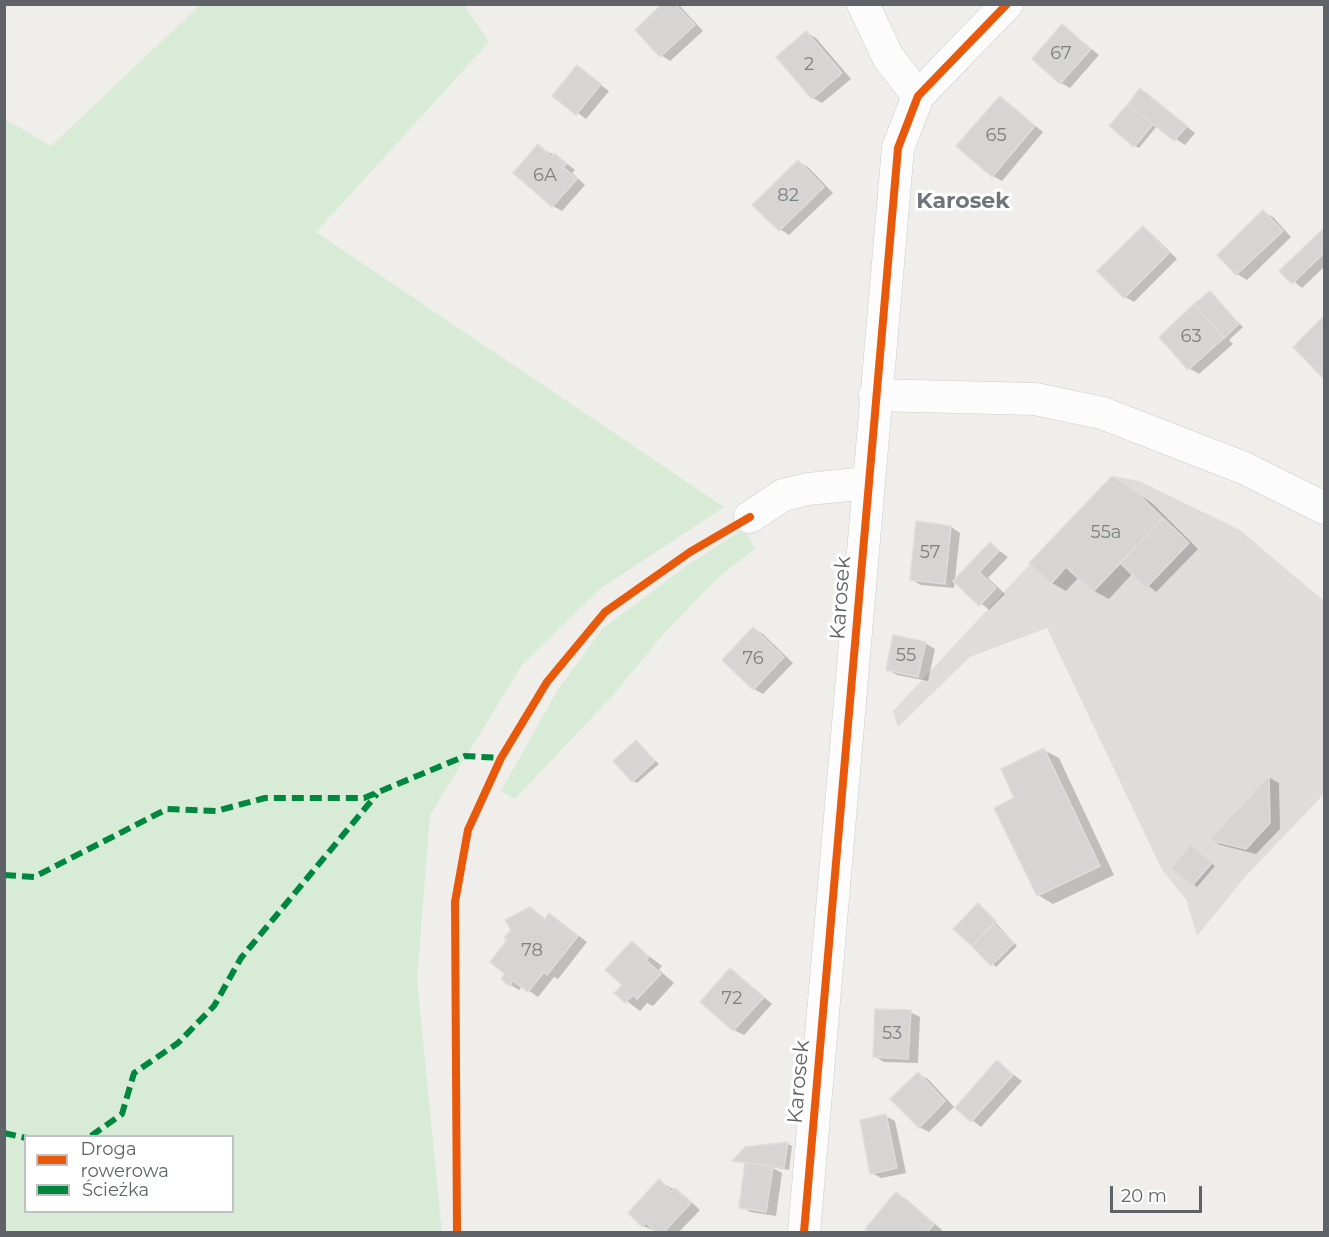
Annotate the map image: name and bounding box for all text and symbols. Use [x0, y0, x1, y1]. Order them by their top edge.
house number: 67 [1050, 43, 1072, 65]
house number: 2 [804, 54, 814, 76]
house number: 65 [985, 125, 1007, 147]
house number: 6A [533, 165, 557, 187]
house number: 82 [777, 185, 799, 207]
district label: Karosek [916, 189, 1010, 215]
house number: 63 [1180, 326, 1202, 348]
house number: 55a [1091, 522, 1121, 544]
house number: 57 [920, 542, 940, 564]
street label: Karosek [826, 555, 856, 641]
house number: 55 [896, 645, 916, 667]
house number: 76 [742, 648, 764, 670]
house number: 78 [521, 940, 543, 962]
house number: 72 [722, 988, 742, 1010]
house number: 53 [882, 1023, 902, 1045]
street label: Karosek [783, 1039, 815, 1125]
legend [24, 1135, 234, 1213]
text: Droga rowerowa [80, 1138, 169, 1182]
scale bar [1113, 1174, 1204, 1212]
text: Ścieżka [82, 1179, 149, 1201]
text: 20 m [1121, 1185, 1167, 1207]

